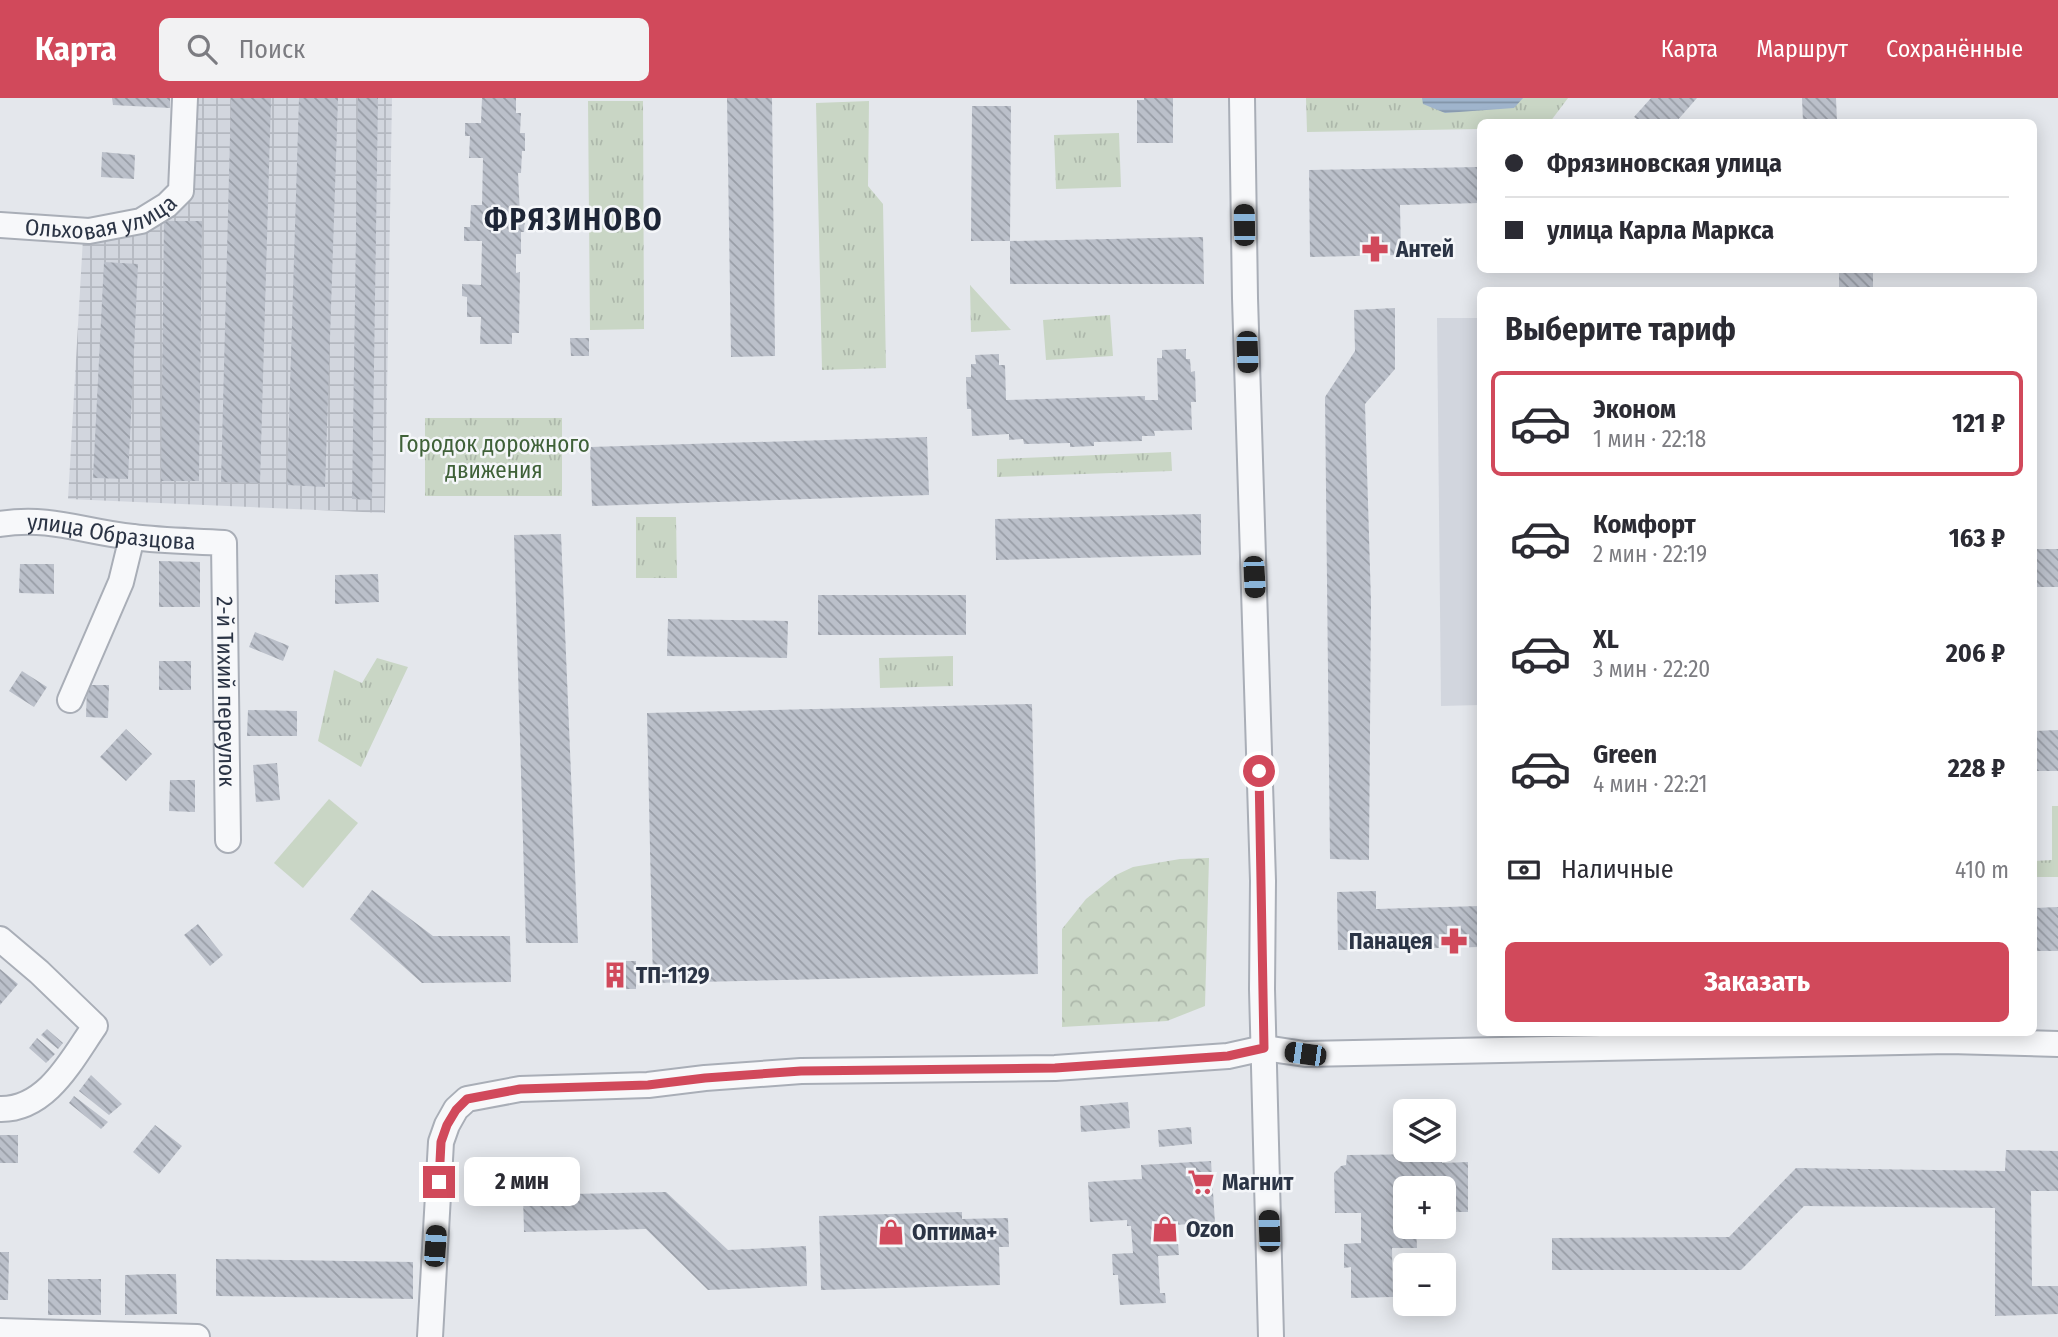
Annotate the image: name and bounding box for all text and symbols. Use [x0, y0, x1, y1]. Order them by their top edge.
search box [159, 18, 649, 81]
text: Карта [35, 29, 117, 69]
icon: search [183, 30, 221, 68]
text: Поиск [239, 34, 305, 65]
text: Карта [1661, 35, 1718, 63]
text: Маршрут [1756, 35, 1848, 63]
text: Сохранённые [1886, 35, 2023, 63]
text: Фрязиновская улица [1547, 148, 1782, 179]
street label: Ольховая улица [24, 189, 183, 246]
district label: ФРЯЗИНОВО [484, 202, 664, 238]
car [1234, 204, 1255, 246]
text: улица Карла Маркса [1547, 215, 1774, 246]
pharmacy icon: Антей [1360, 234, 1390, 264]
place label: Антей [1395, 235, 1454, 263]
text: Выберите тариф [1505, 310, 1736, 348]
car [1236, 331, 1259, 373]
icon: car [1509, 392, 1572, 455]
text: Эконом [1593, 394, 1676, 425]
text: 121 ₽ [1952, 408, 2005, 439]
text: 1 мин · 22:18 [1593, 425, 1706, 453]
park label: Городок дорожного движения [398, 430, 590, 484]
icon: car [1509, 507, 1572, 570]
street label: улица Образцова [27, 508, 196, 556]
text: Комфорт [1593, 509, 1696, 540]
text: 163 ₽ [1949, 523, 2005, 554]
text: 2 мин · 22:19 [1593, 540, 1707, 568]
car [1243, 555, 1266, 599]
street label: 2-й Тихий переулок [211, 596, 241, 787]
icon: car [1509, 622, 1572, 685]
text: XL [1593, 624, 1619, 655]
text: 206 ₽ [1946, 638, 2005, 669]
text: 3 мин · 22:20 [1593, 655, 1710, 683]
icon: car [1509, 737, 1572, 800]
text: Green [1593, 739, 1657, 770]
text: 228 ₽ [1948, 753, 2005, 784]
route start [1243, 755, 1275, 787]
text: 4 мин · 22:21 [1593, 770, 1708, 798]
icon: cash [1505, 851, 1543, 889]
text: Наличные [1561, 854, 1674, 885]
text: 410 m [1955, 856, 2009, 884]
pharmacy icon: Панацея [1439, 926, 1469, 956]
place label: Панацея [1349, 927, 1433, 955]
button: Заказать [1505, 942, 2009, 1022]
building icon: ТП-1129 [600, 960, 630, 990]
place label: ТП-1129 [636, 961, 710, 989]
car [1283, 1041, 1328, 1067]
map controls [1393, 1099, 1456, 1316]
button: layers [1393, 1099, 1456, 1162]
callout: 2 мин [464, 1158, 579, 1206]
route end [423, 1166, 455, 1198]
text: 2 мин [495, 1167, 549, 1195]
supermarket icon: Магнит [1186, 1167, 1216, 1197]
place label: Магнит [1222, 1168, 1295, 1196]
button: + [1393, 1176, 1456, 1239]
car [1258, 1210, 1281, 1252]
shop icon: Ozon [1150, 1214, 1180, 1244]
place label: Ozon [1186, 1215, 1234, 1243]
shop icon: Оптима+ [876, 1217, 906, 1247]
place label: Оптима+ [912, 1218, 997, 1246]
car [424, 1224, 447, 1268]
button: − [1393, 1253, 1456, 1316]

